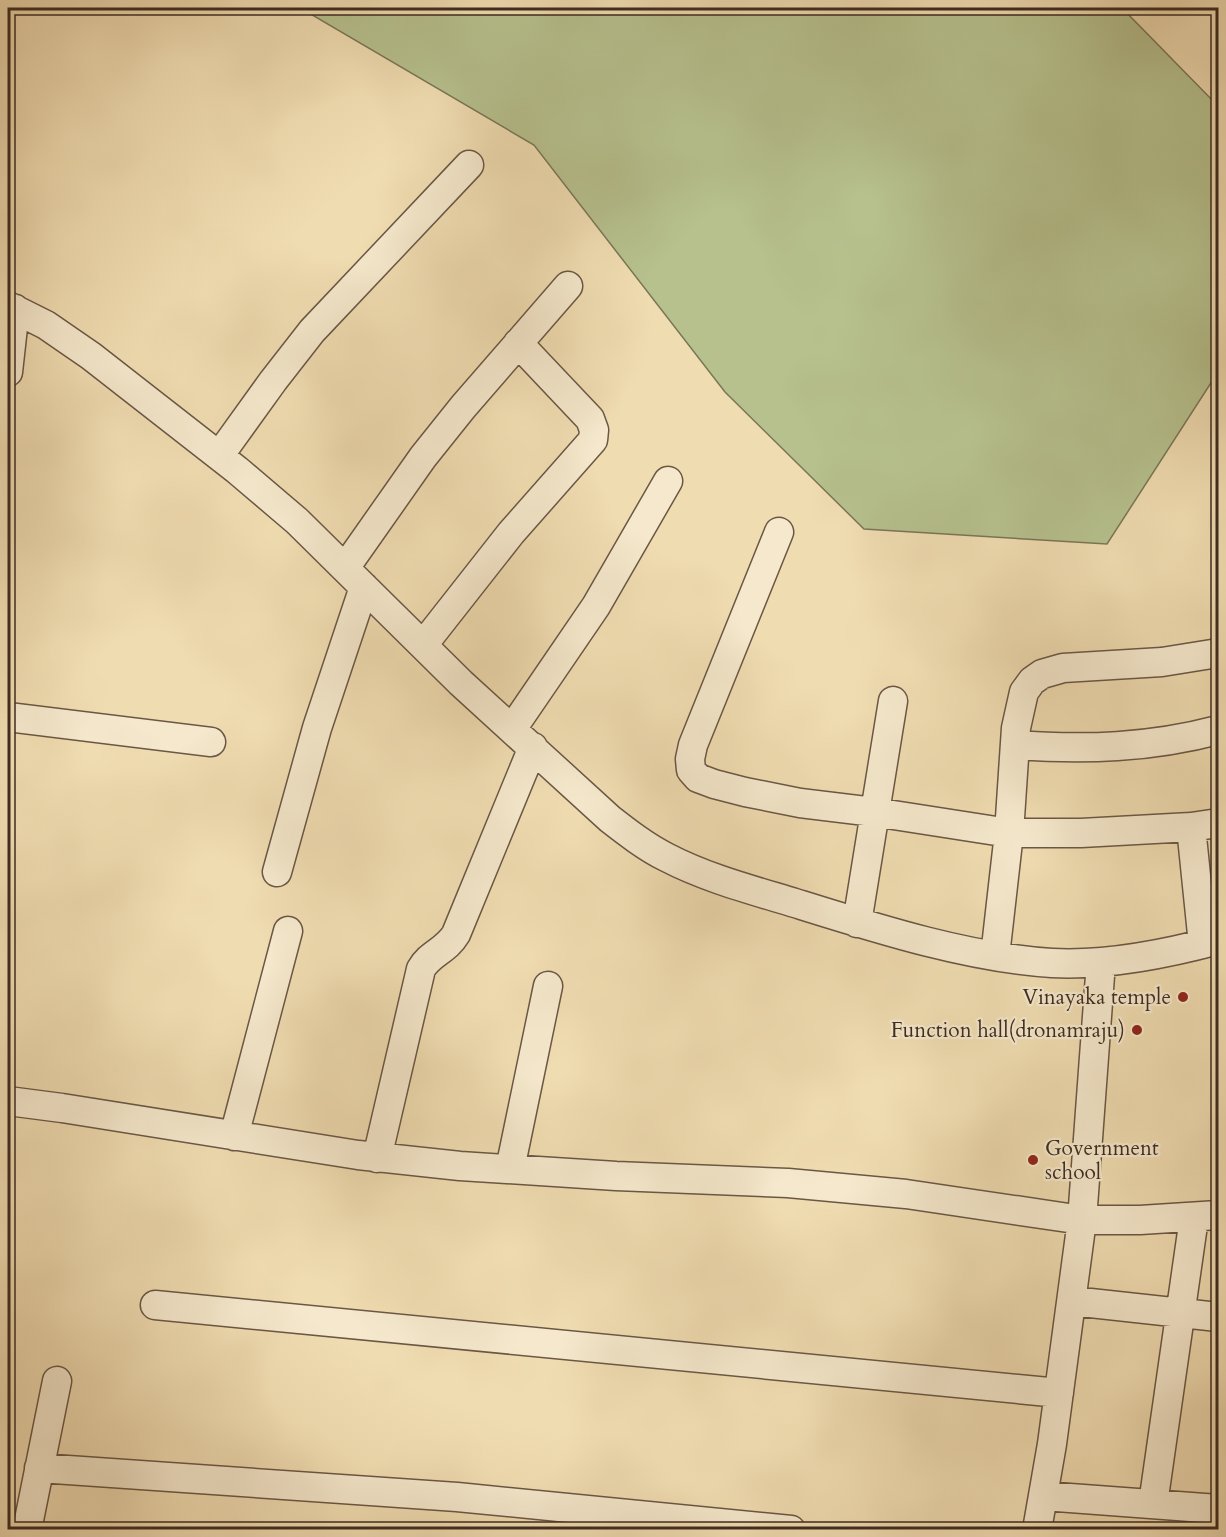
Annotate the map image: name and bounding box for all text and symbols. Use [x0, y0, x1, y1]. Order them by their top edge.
place label: Vinayaka temple [1023, 983, 1171, 1012]
marker: Vinayaka temple [1176, 990, 1190, 1004]
place label: Function hall(dronamraju) [891, 1016, 1125, 1045]
marker: Function hall(dronamraju) [1130, 1023, 1144, 1037]
place label: Government school [1045, 1134, 1159, 1187]
marker: Government school [1026, 1153, 1040, 1167]

